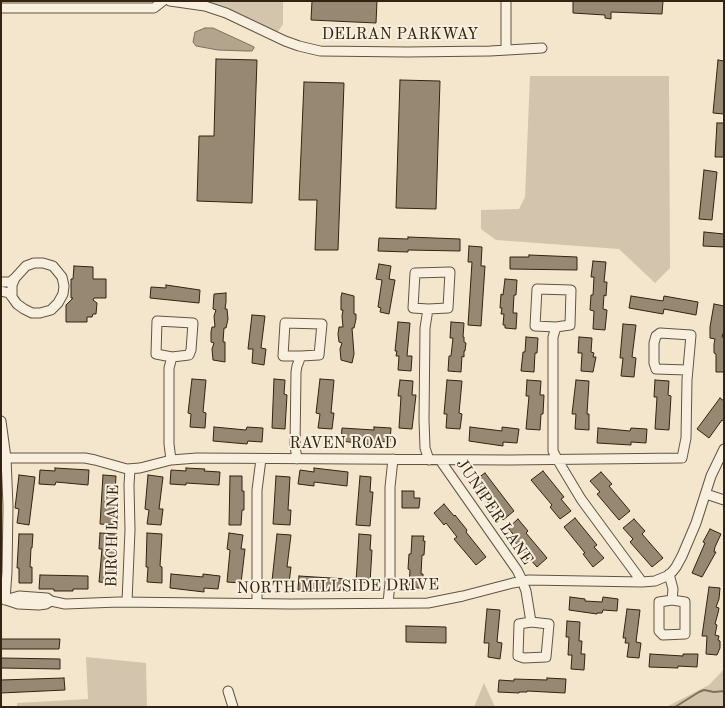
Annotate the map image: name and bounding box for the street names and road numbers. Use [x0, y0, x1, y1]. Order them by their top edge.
street label: DELRAN PARKWAY [322, 25, 478, 45]
street label: RAVEN ROAD [289, 434, 397, 454]
street label: JUNIPER LANE [451, 455, 537, 569]
street label: BIRCH LANE [103, 484, 123, 588]
street label: NORTH MILLSIDE DRIVE [237, 576, 439, 598]

